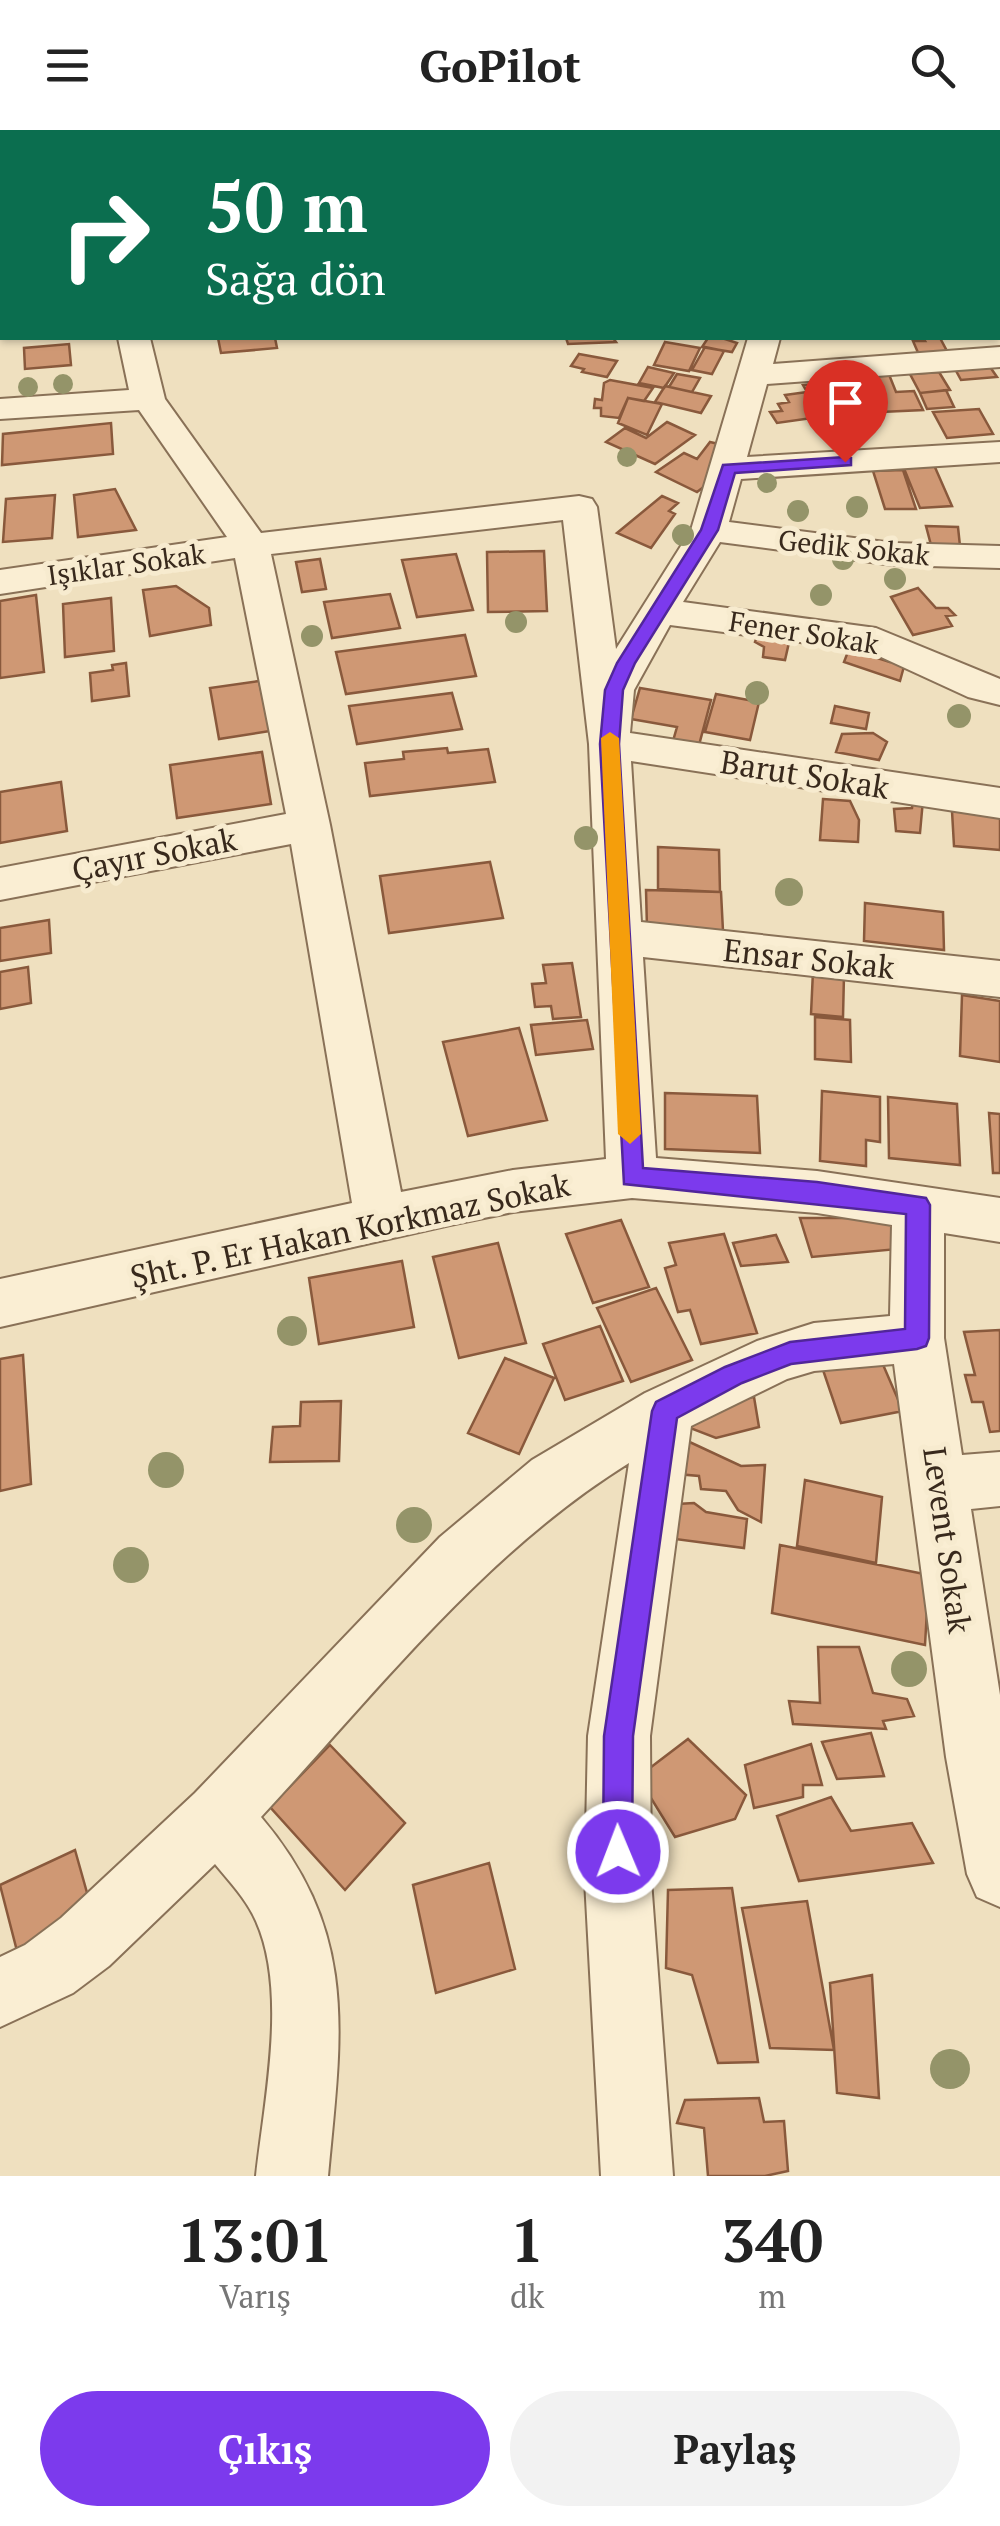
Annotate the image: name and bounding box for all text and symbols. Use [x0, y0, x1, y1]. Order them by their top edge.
text: GoPilot [419, 35, 581, 95]
icon: menu [40, 38, 95, 93]
icon: search [905, 38, 960, 93]
text: 50 m [205, 159, 368, 252]
icon: right [40, 170, 170, 300]
text: Sağa dön [205, 248, 386, 308]
pin [803, 360, 888, 463]
icon: arrive [818, 375, 873, 430]
street label: Gedik Sokak [776, 521, 932, 573]
street label: Işıklar Sokak [45, 535, 208, 593]
street label: Fener Sokak [726, 602, 882, 662]
street label: Barut Sokak [718, 740, 893, 808]
street label: Çayır Sokak [68, 817, 240, 891]
street label: Ensar Sokak [721, 928, 897, 988]
street label: Şht. P. Er Hakan Korkmaz Sokak [126, 1163, 574, 1297]
street label: Levent Sokak [914, 1444, 982, 1636]
position arrow [566, 1800, 670, 1904]
text: 13:01 [177, 2200, 333, 2279]
text: 1 [510, 2200, 544, 2279]
text: 340 [721, 2200, 823, 2279]
text: Varış [219, 2275, 291, 2317]
text: dk [510, 2275, 544, 2317]
text: m [758, 2275, 786, 2317]
button: Çıkış [40, 2391, 490, 2506]
button: Paylaş [510, 2391, 960, 2506]

